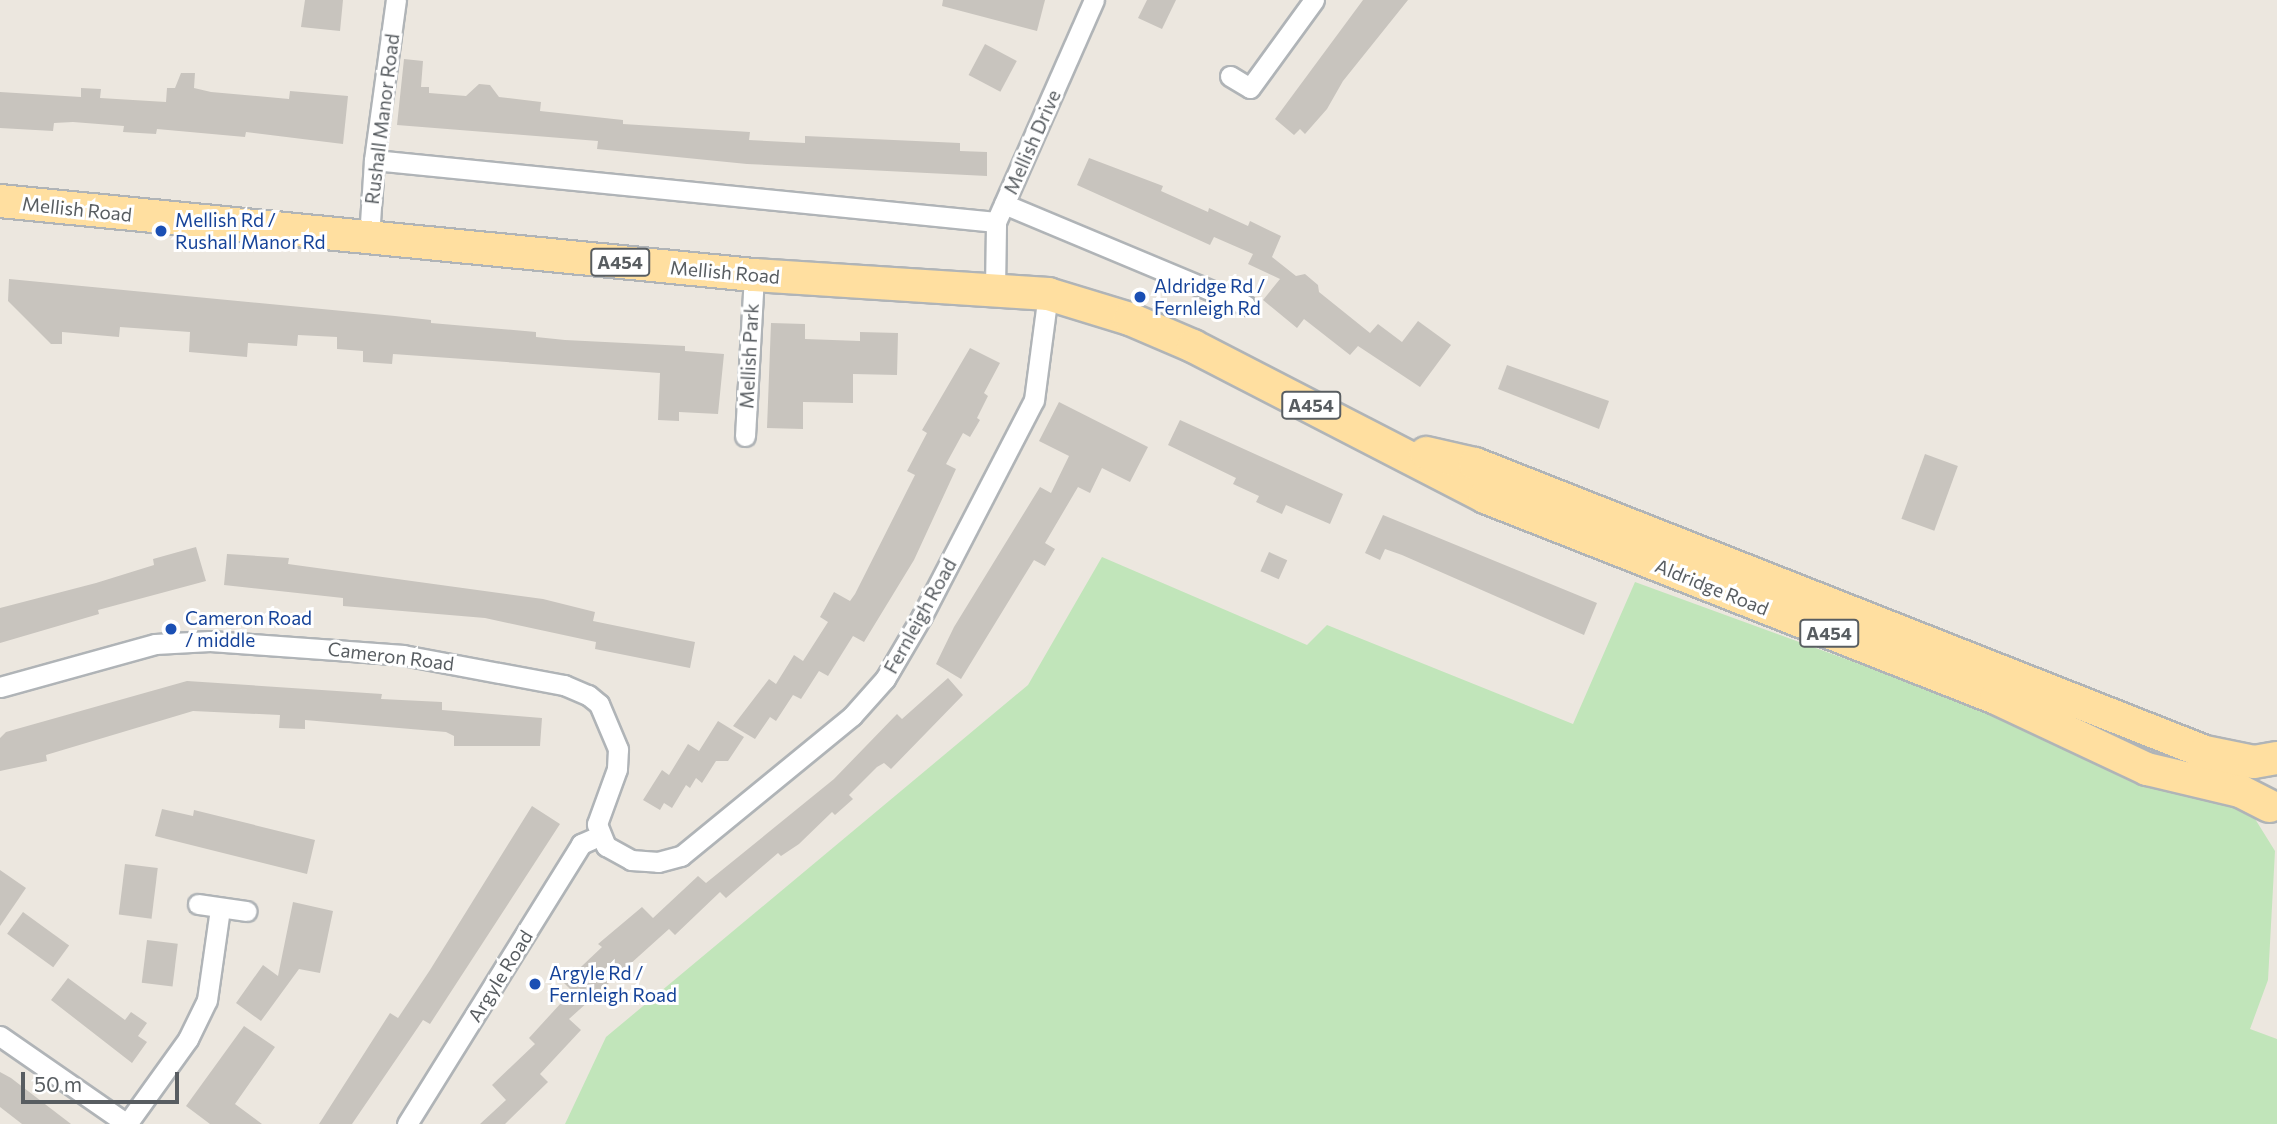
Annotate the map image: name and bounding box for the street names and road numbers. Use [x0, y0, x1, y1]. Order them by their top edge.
street label: Rushall Manor Road [360, 32, 404, 206]
street label: Mellish Drive [999, 86, 1065, 198]
street label: Mellish Road [21, 192, 133, 226]
road number: A454 [588, 248, 652, 276]
street label: Mellish Road [669, 256, 781, 288]
street label: Mellish Park [735, 303, 763, 409]
road number: A454 [1280, 390, 1342, 419]
street label: Aldridge Road [1652, 554, 1772, 620]
street label: Fernleigh Road [879, 555, 961, 677]
road number: A454 [1798, 618, 1860, 648]
street label: Cameron Road [327, 637, 455, 675]
street label: Argyle Road [463, 926, 537, 1026]

